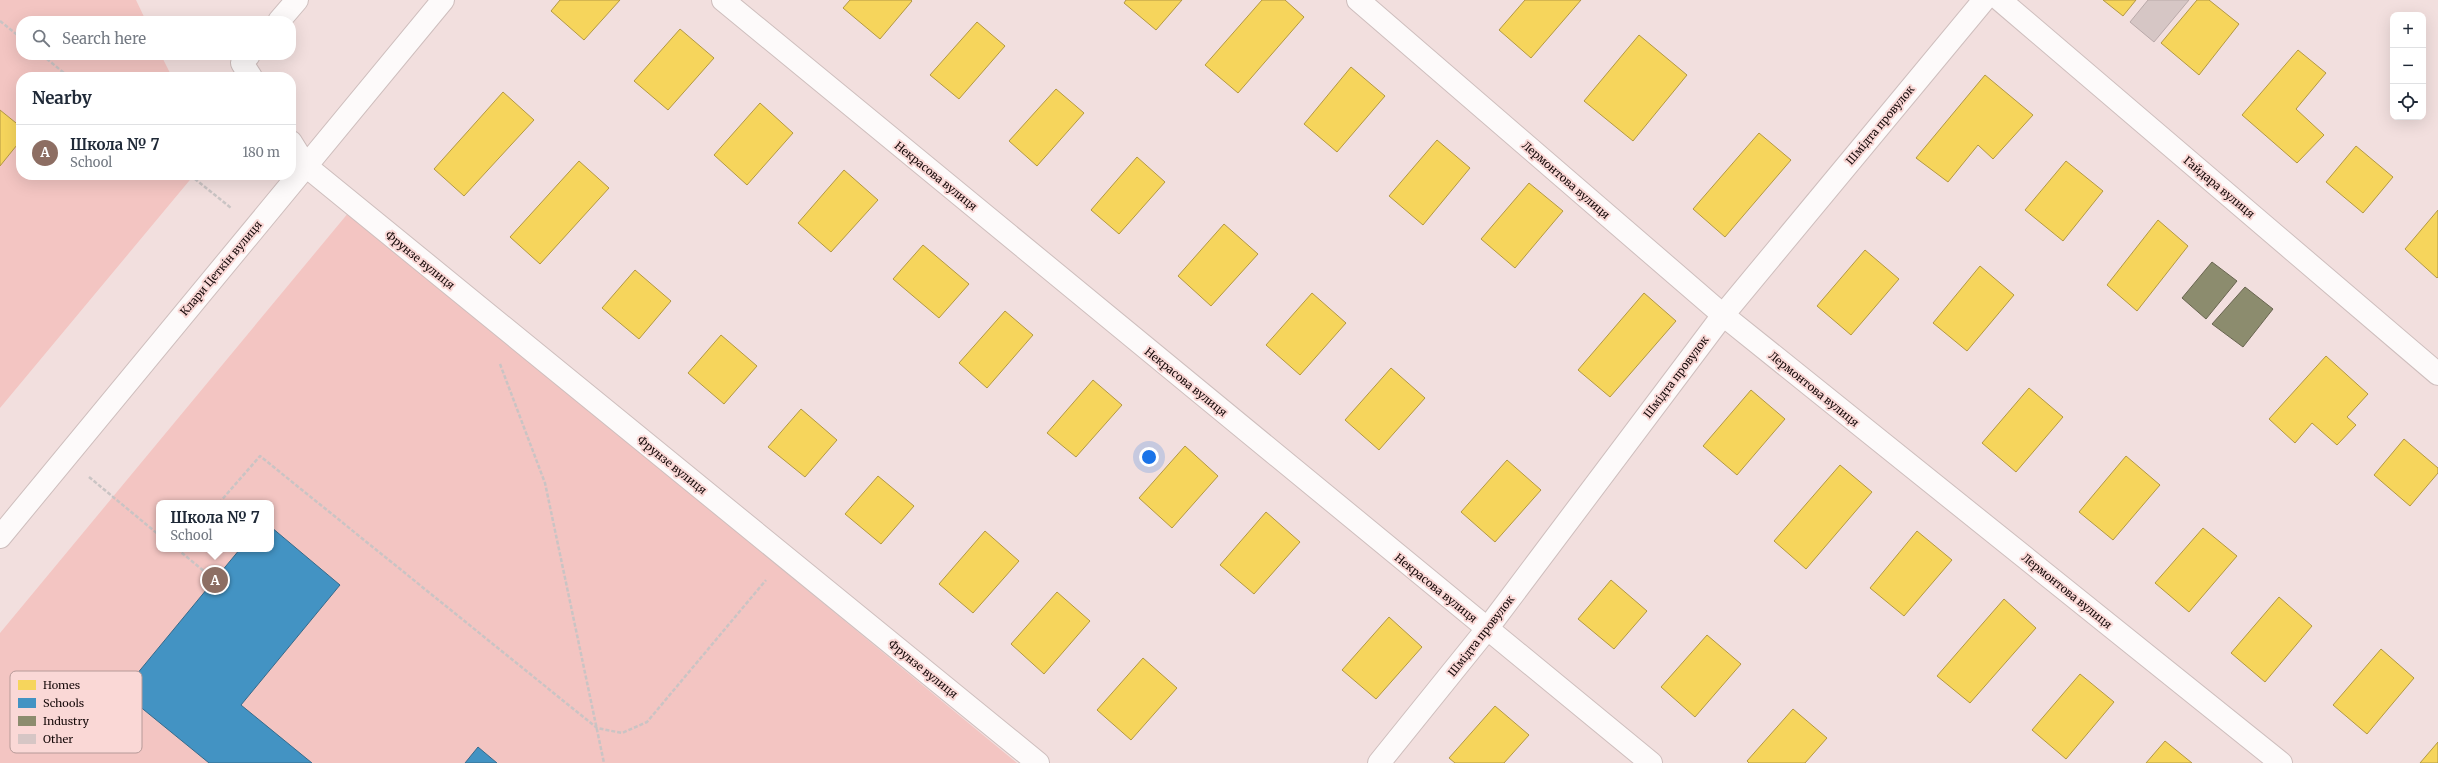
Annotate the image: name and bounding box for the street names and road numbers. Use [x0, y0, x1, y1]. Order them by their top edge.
street label: Шмідта провулок [1843, 82, 1917, 168]
street label: Некрасова вулиця [892, 138, 980, 214]
street label: Лермонтова вулиця [1519, 138, 1613, 222]
street label: Гайдара вулиця [2180, 153, 2258, 221]
street label: Клари Цеткін вулиця [177, 217, 265, 318]
street label: Фрунзе вулиця [383, 228, 458, 292]
street label: Шмідта провулок [1641, 333, 1712, 421]
street label: Некрасова вулиця [1142, 344, 1230, 420]
street label: Лермонтова вулиця [1766, 348, 1862, 430]
street label: Фрунзе вулиця [635, 433, 710, 497]
street label: Некрасова вулиця [1392, 550, 1480, 626]
street label: Лермонтова вулиця [2019, 550, 2115, 632]
street label: Шмідта провулок [1445, 593, 1517, 679]
street label: Фрунзе вулиця [886, 637, 961, 701]

